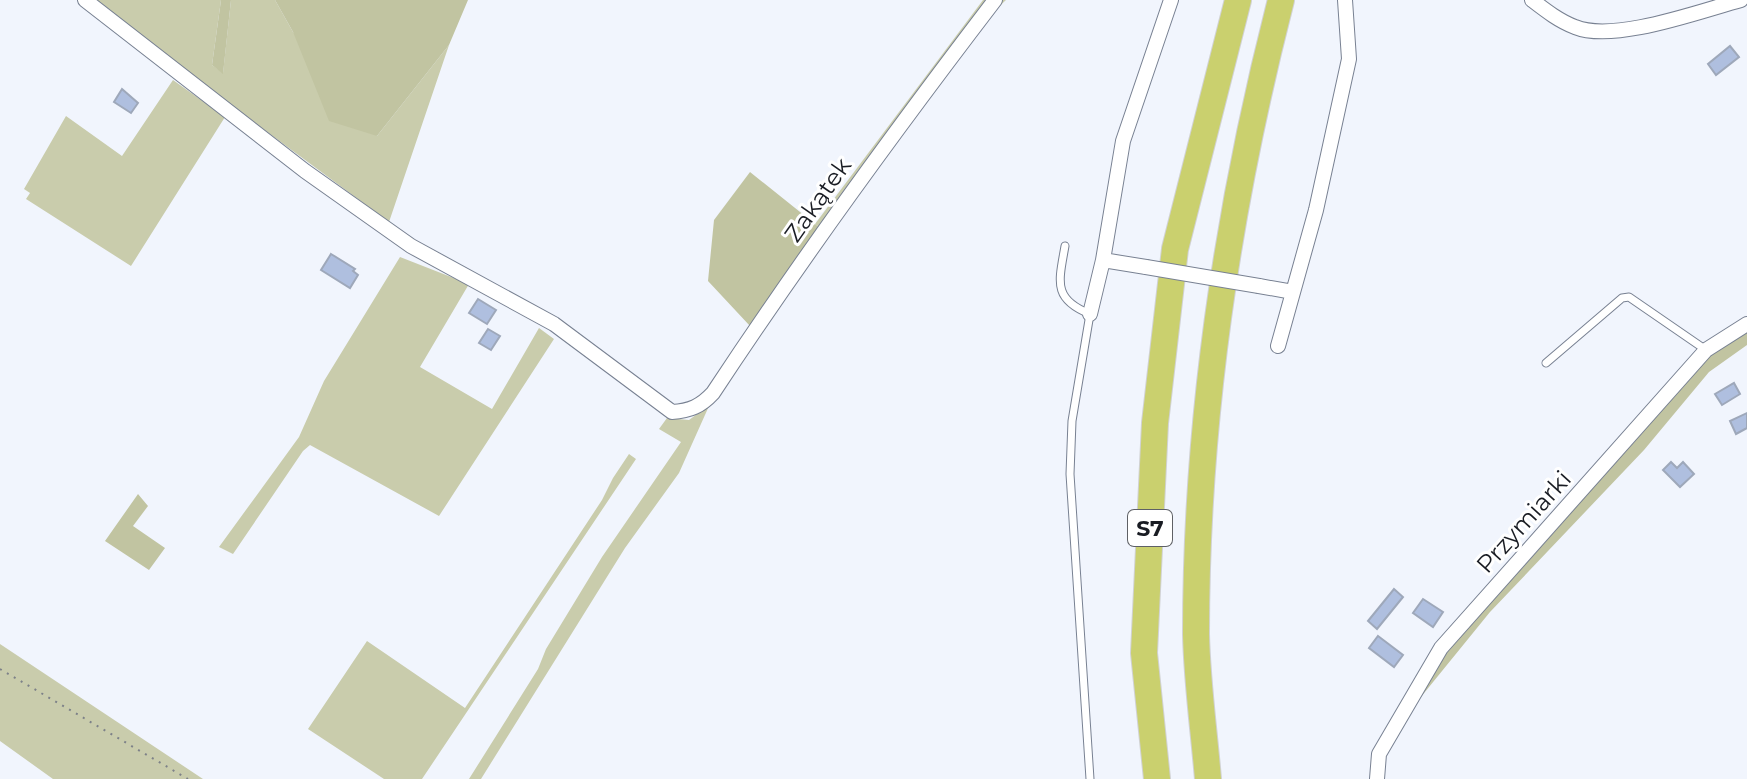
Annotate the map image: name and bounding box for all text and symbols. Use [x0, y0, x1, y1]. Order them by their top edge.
street label: Zakątek [778, 151, 857, 247]
street label: Przymiarki [1470, 465, 1577, 579]
road number: S7 [1128, 510, 1172, 546]

